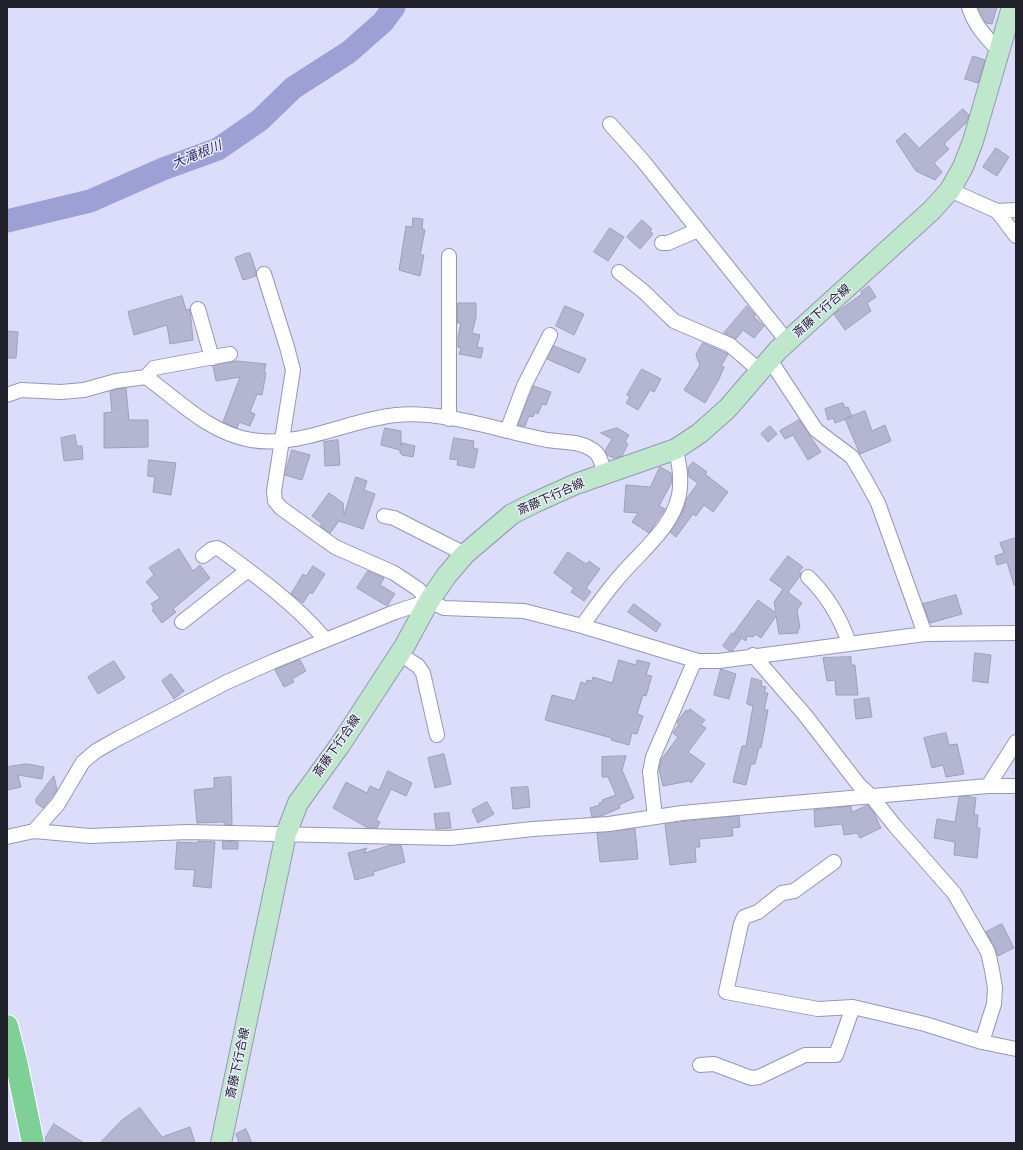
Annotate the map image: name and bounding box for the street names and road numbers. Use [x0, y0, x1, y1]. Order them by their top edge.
street label: 斎藤下行合線 [790, 282, 854, 340]
street label: 斎藤下行合線 [515, 476, 587, 518]
street label: 斎藤下行合線 [310, 712, 364, 780]
street label: 斎藤下行合線 [223, 1026, 253, 1100]

